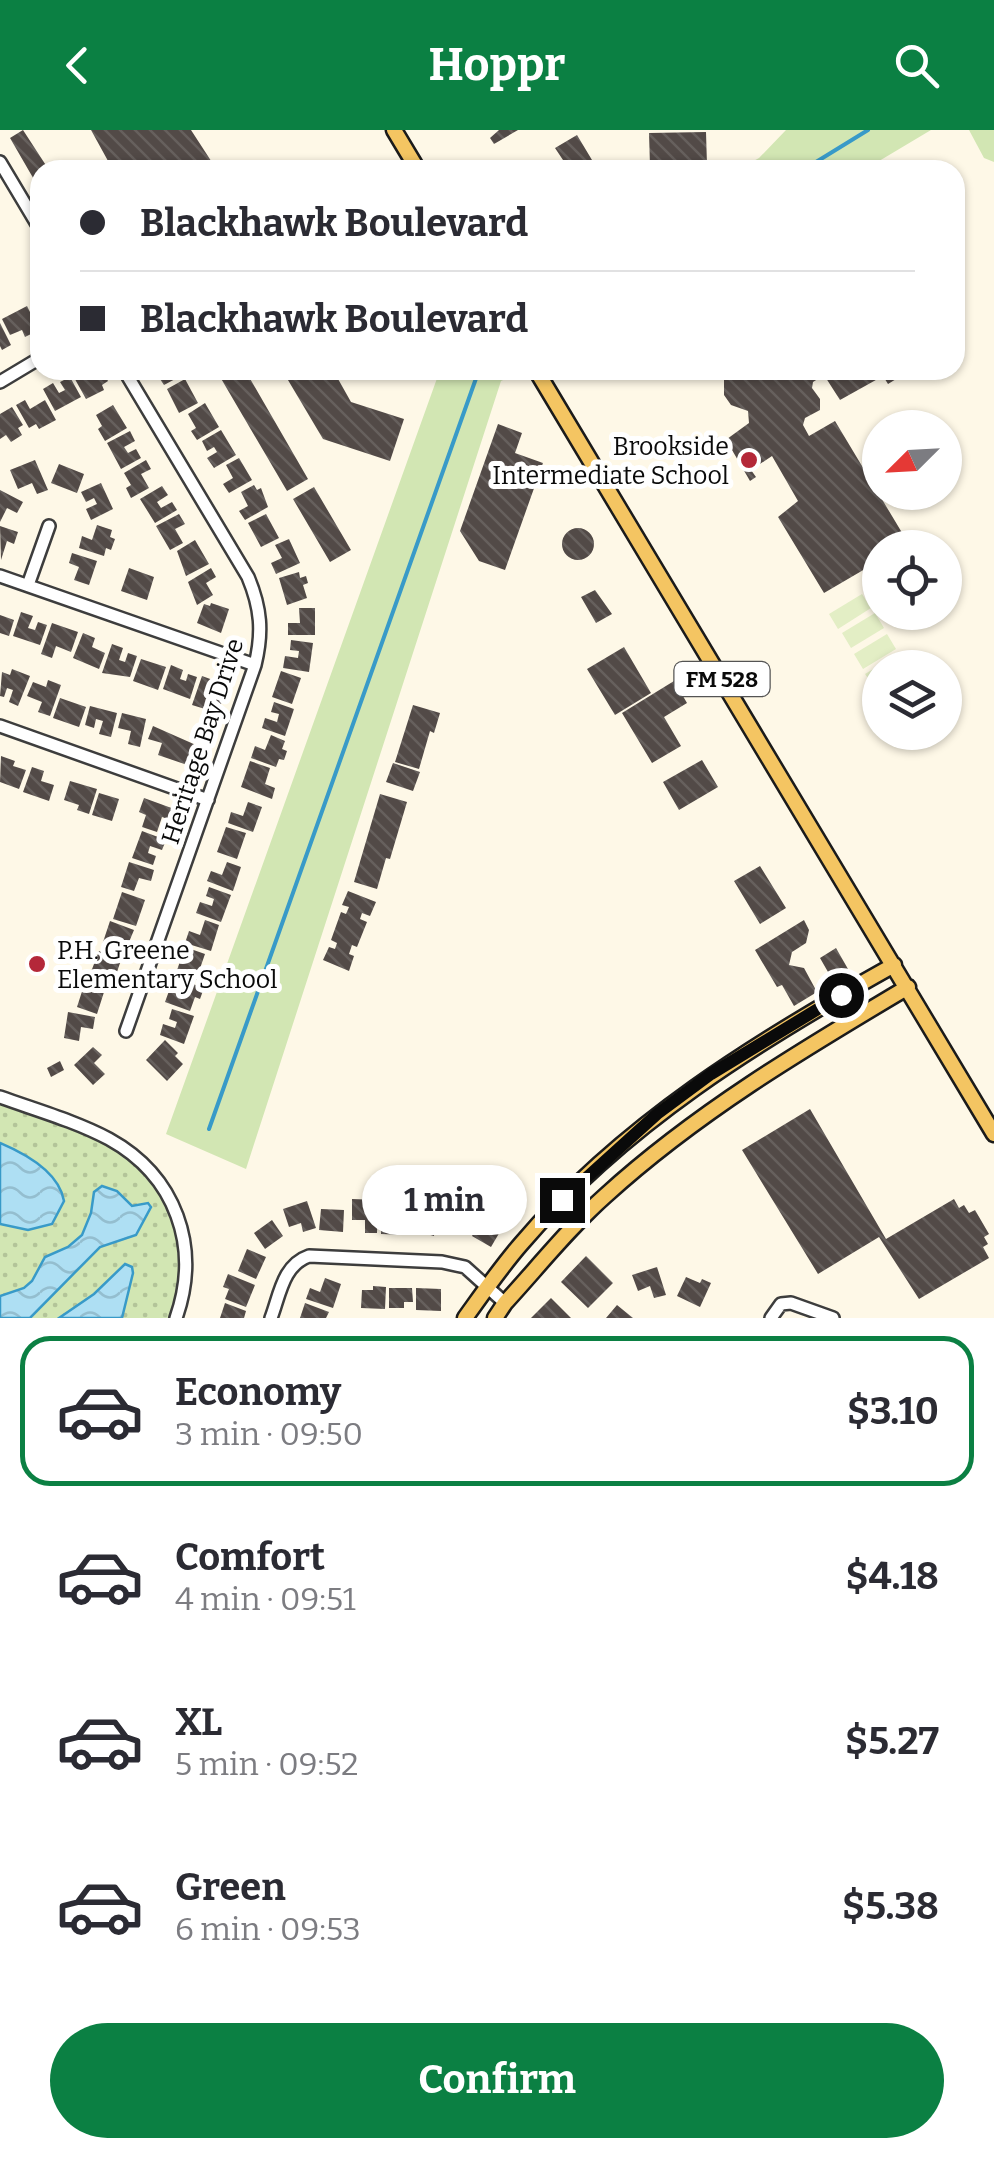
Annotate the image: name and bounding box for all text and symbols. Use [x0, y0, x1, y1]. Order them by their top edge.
icon: back [50, 38, 105, 93]
text: Hoppr [429, 38, 565, 92]
icon: search [889, 38, 944, 93]
text: Blackhawk Boulevard [140, 200, 528, 246]
text: Blackhawk Boulevard [140, 296, 528, 342]
north arrow [862, 410, 962, 510]
map controls [862, 410, 962, 750]
place label: Brookside Intermediate School [492, 432, 729, 491]
marker: Brookside Intermediate School [738, 449, 760, 471]
button: locate [862, 530, 962, 630]
street label: Heritage Bay Drive [156, 635, 250, 848]
button: layers [862, 650, 962, 750]
road number: FM 528 [674, 662, 770, 696]
place label: P.H. Greene Elementary School [57, 936, 277, 995]
marker: P.H. Greene Elementary School [26, 953, 48, 975]
route start [819, 973, 864, 1018]
callout: 1 min [362, 1165, 527, 1235]
route end [540, 1178, 585, 1223]
text: 1 min [404, 1181, 485, 1219]
icon: car [55, 1366, 145, 1456]
text: Economy [175, 1369, 341, 1415]
text: $3.10 [847, 1388, 939, 1434]
text: 3 min · 09:50 [175, 1415, 363, 1453]
icon: car [55, 1531, 145, 1621]
text: Comfort [175, 1534, 325, 1580]
text: $4.18 [845, 1553, 939, 1599]
text: 4 min · 09:51 [175, 1580, 356, 1618]
icon: car [55, 1696, 145, 1786]
text: XL [175, 1699, 222, 1745]
text: $5.27 [845, 1718, 939, 1764]
text: 5 min · 09:52 [175, 1745, 358, 1783]
icon: car [55, 1861, 145, 1951]
text: Green [175, 1864, 286, 1910]
text: $5.38 [842, 1883, 939, 1929]
text: 6 min · 09:53 [175, 1910, 361, 1948]
button: Confirm [50, 2023, 944, 2138]

